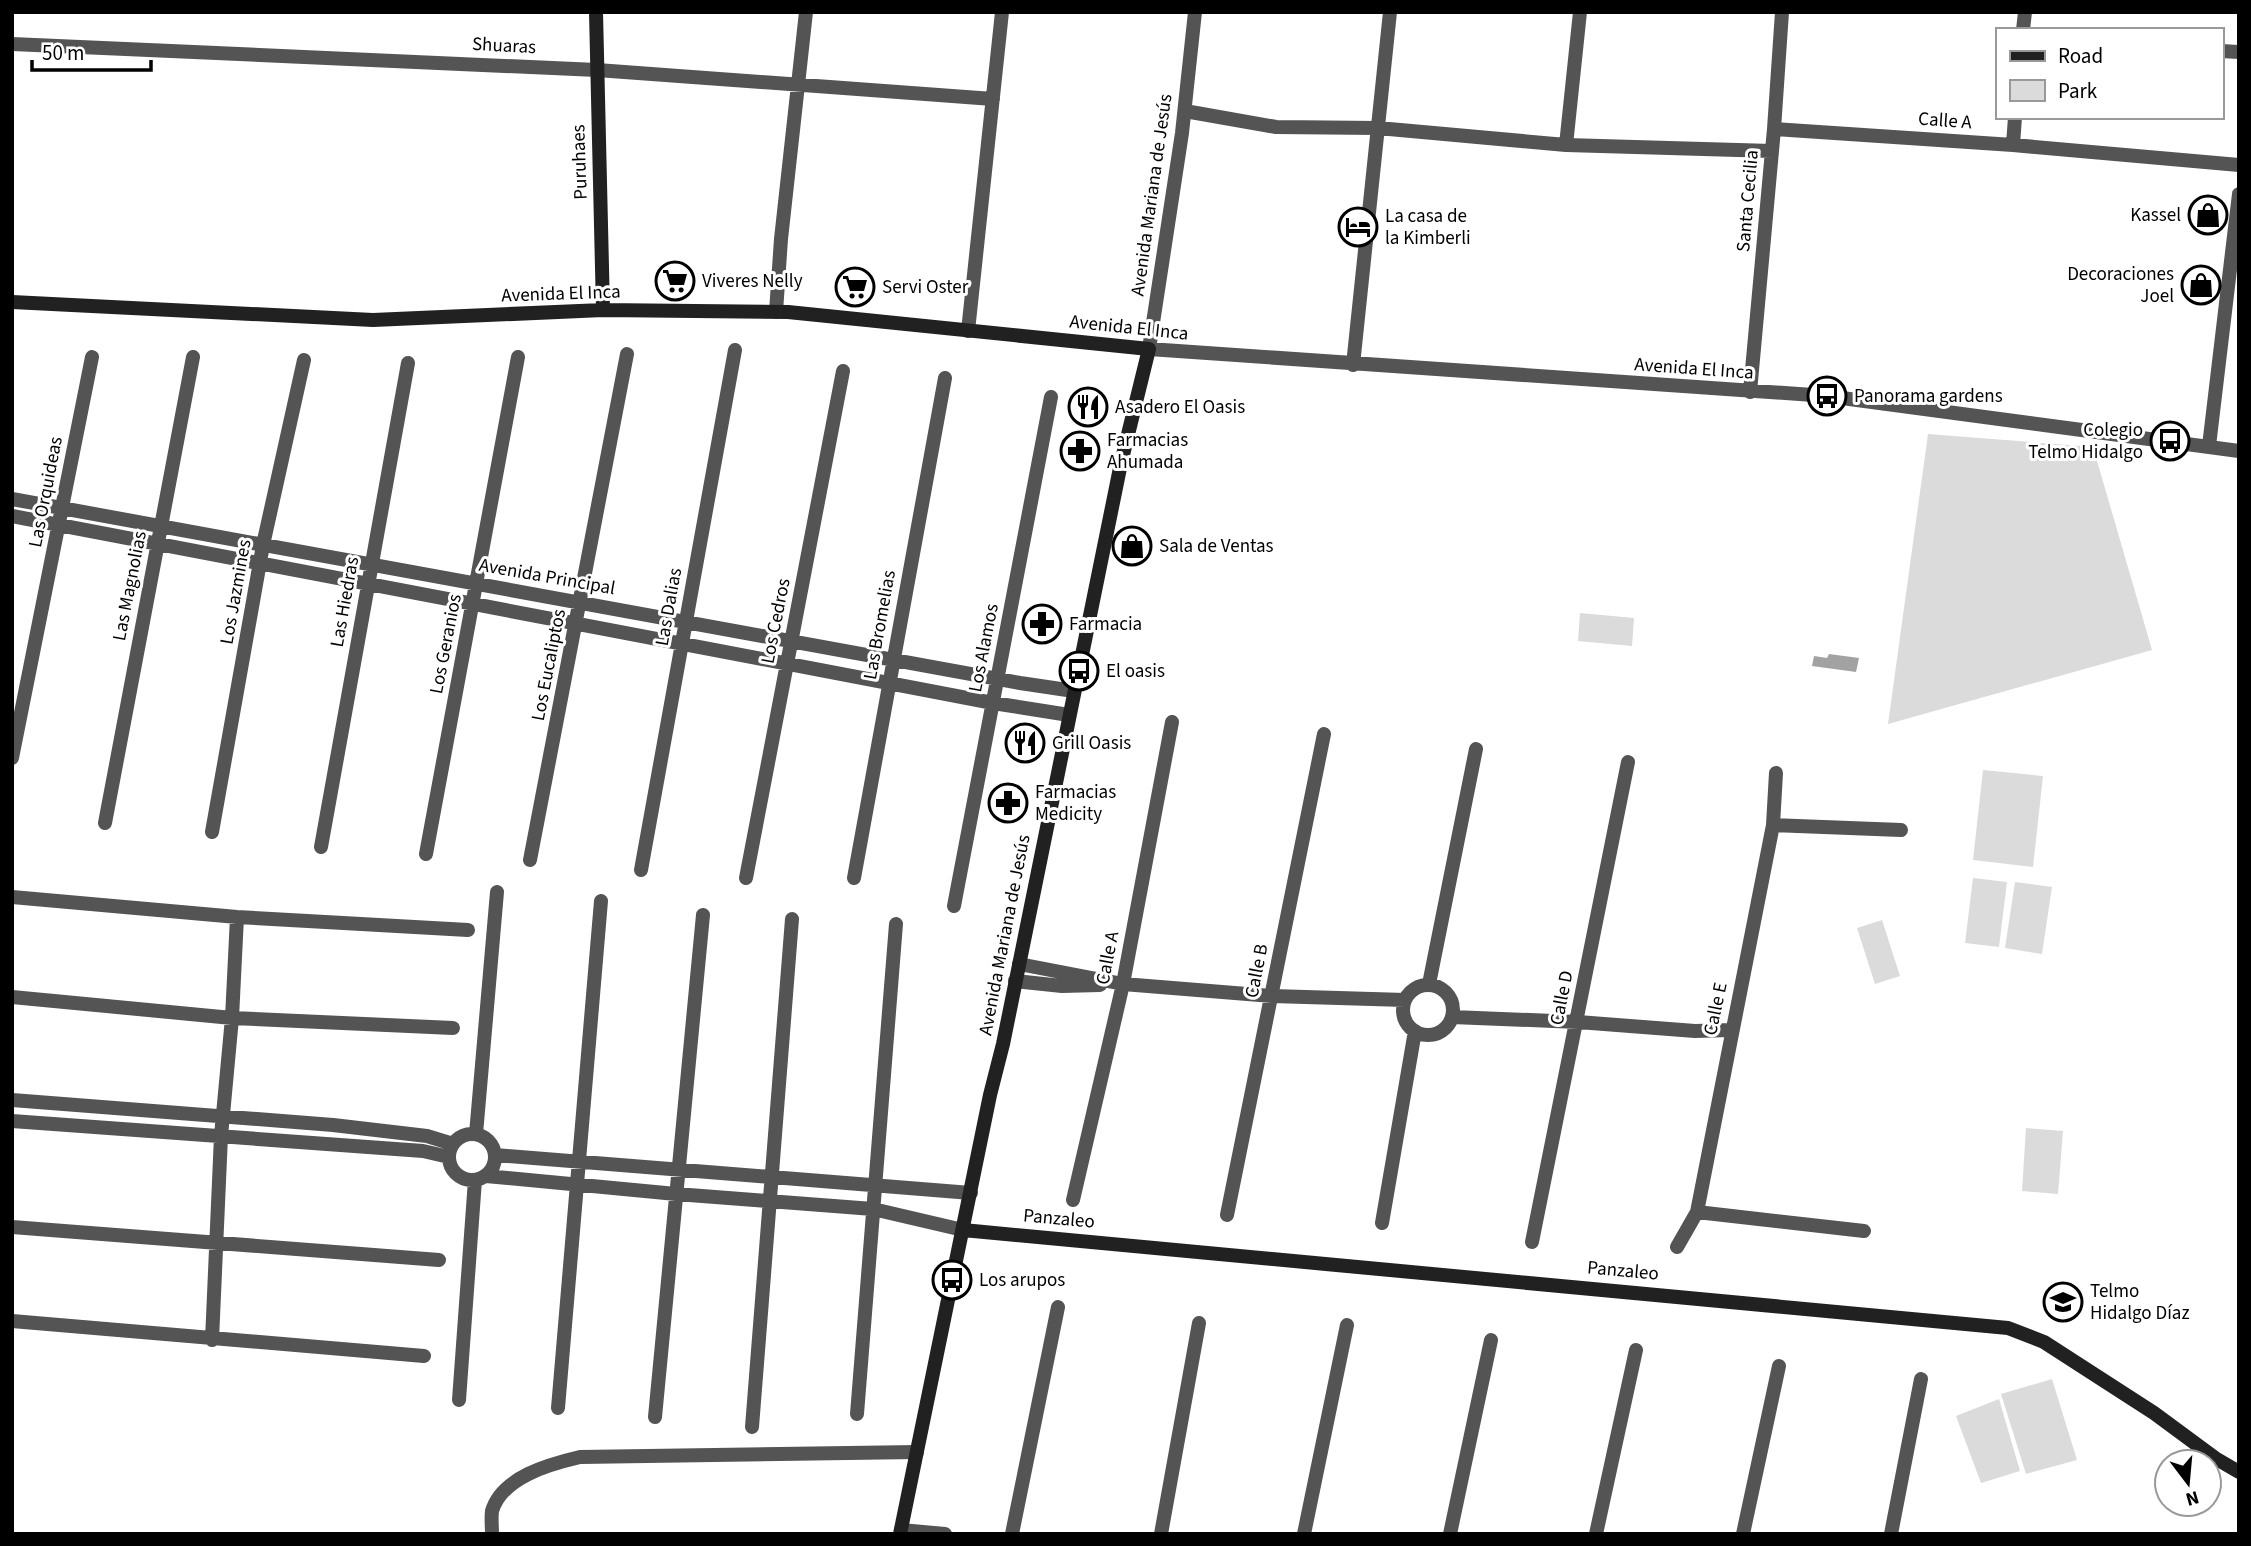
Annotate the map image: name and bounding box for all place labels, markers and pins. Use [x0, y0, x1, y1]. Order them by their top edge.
shop icon: Kassel [2187, 194, 2229, 236]
place label: Kassel [2130, 202, 2181, 229]
place label: La casa de la Kimberli [1385, 203, 1471, 252]
hotel icon: La casa de la Kimberli [1337, 206, 1379, 248]
supermarket icon: Viveres Nelly [654, 260, 696, 302]
place label: Decoraciones Joel [2067, 261, 2174, 310]
shop icon: Decoraciones Joel [2180, 264, 2222, 306]
supermarket icon: Servi Oster [834, 266, 876, 308]
place label: Viveres Nelly [702, 268, 803, 295]
place label: Servi Oster [882, 274, 969, 301]
bus stop icon: Panorama gardens [1806, 375, 1848, 417]
place label: Panorama gardens [1854, 383, 2003, 410]
restaurant icon: Asadero El Oasis [1067, 386, 1109, 428]
place label: Asadero El Oasis [1115, 394, 1245, 421]
place label: Colegio Telmo Hidalgo [2028, 417, 2143, 466]
bus stop icon: Colegio Telmo Hidalgo [2149, 420, 2191, 462]
place label: Farmacias Ahumada [1107, 427, 1188, 476]
pharmacy icon: Farmacias Ahumada [1059, 430, 1101, 472]
shop icon: Sala de Ventas [1111, 525, 1153, 567]
place label: Sala de Ventas [1159, 533, 1274, 560]
pharmacy icon: Farmacia [1021, 603, 1063, 645]
place label: Farmacia [1069, 611, 1142, 638]
bus stop icon: El oasis [1058, 650, 1100, 692]
place label: El oasis [1106, 658, 1165, 685]
restaurant icon: Grill Oasis [1004, 722, 1046, 764]
place label: Grill Oasis [1052, 730, 1131, 757]
place label: Farmacias Medicity [1035, 779, 1116, 828]
pharmacy icon: Farmacias Medicity [987, 782, 1029, 824]
bus stop icon: Los arupos [931, 1259, 973, 1301]
place label: Los arupos [979, 1267, 1065, 1294]
place label: Telmo Hidalgo Díaz [2090, 1278, 2189, 1327]
school or university icon: Telmo Hidalgo Díaz [2042, 1281, 2084, 1323]

